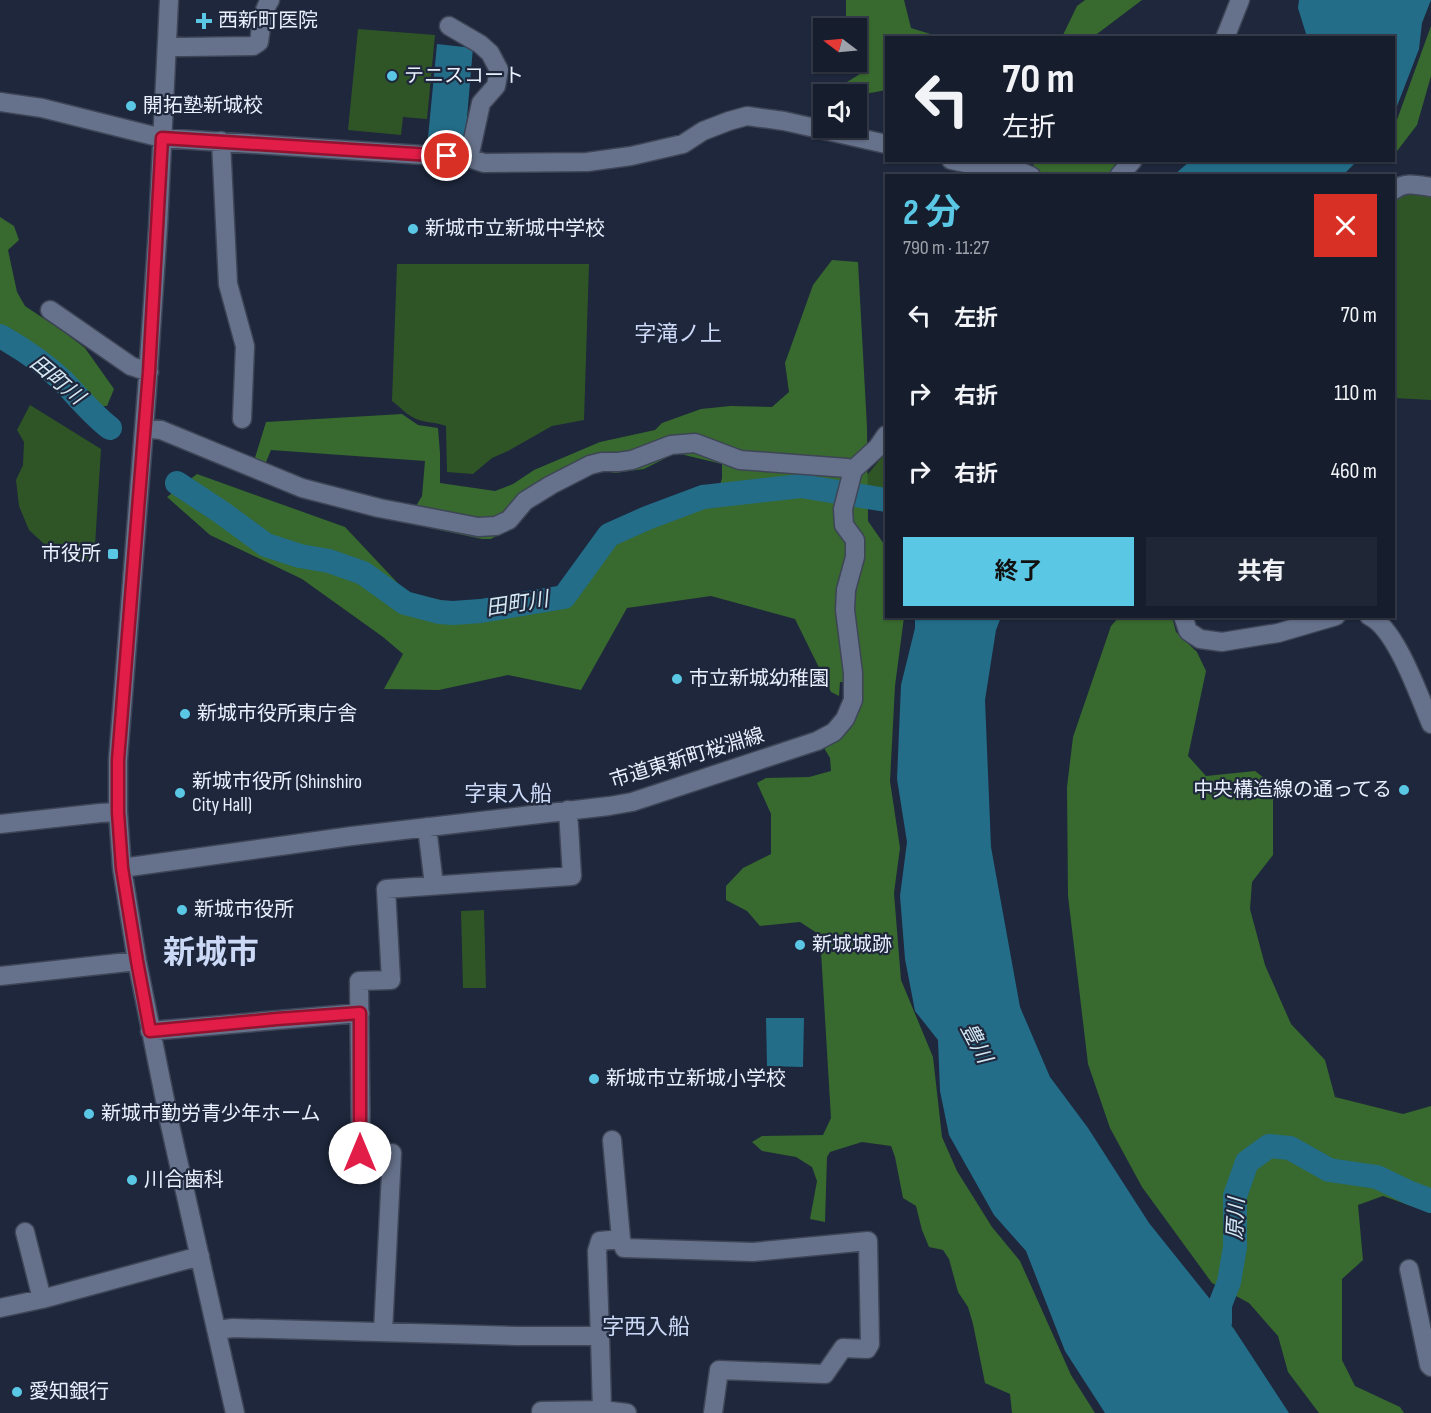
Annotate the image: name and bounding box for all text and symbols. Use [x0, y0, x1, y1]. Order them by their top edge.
place label: 西新町医院 [218, 9, 318, 33]
marker: 西新町医院 [195, 12, 213, 30]
north arrow [813, 18, 867, 72]
map controls [813, 18, 867, 138]
text: 70 m [1002, 54, 1075, 105]
icon: left [903, 60, 981, 138]
place label: テニスコート [404, 64, 524, 88]
marker: テニスコート [385, 69, 399, 83]
button: sound [813, 84, 867, 138]
place label: 開拓塾新城校 [143, 94, 263, 118]
marker: 開拓塾新城校 [124, 99, 138, 113]
text: 左折 [1002, 112, 1056, 144]
pin [421, 130, 472, 181]
icon: arrive [430, 139, 463, 172]
text: 2 分 [903, 192, 960, 235]
button: close [1314, 194, 1377, 257]
place label: 新城市立新城中学校 [425, 217, 605, 241]
marker: 新城市立新城中学校 [406, 222, 420, 236]
text: 790 m · 11:27 [903, 236, 989, 260]
icon: left [903, 299, 936, 332]
text: 70 m [1341, 302, 1377, 329]
text: 左折 [954, 305, 998, 332]
district label: 字滝ノ上 [634, 321, 722, 348]
water label: 田町川 [25, 350, 91, 411]
icon: right [903, 377, 936, 410]
text: 110 m [1334, 380, 1377, 407]
text: 右折 [954, 383, 998, 410]
icon: right [903, 455, 936, 488]
text: 460 m [1331, 458, 1377, 485]
text: 右折 [954, 461, 998, 488]
button: 終了 [903, 537, 1134, 606]
button: 共有 [1146, 537, 1377, 606]
place label: 市役所 [41, 542, 101, 566]
marker: 市役所 [106, 547, 120, 561]
water label: 田町川 [484, 586, 552, 621]
place label: 市立新城幼稚園 [689, 667, 829, 691]
marker: 市立新城幼稚園 [670, 672, 684, 686]
place label: 新城市役所東庁舎 [197, 702, 357, 726]
marker: 新城市役所東庁舎 [178, 707, 192, 721]
street label: 市道東新町桜淵線 [607, 723, 767, 793]
place label: 新城市役所 (Shinshiro City Hall) [192, 770, 362, 817]
place label: 中央構造線の通ってる [1193, 778, 1392, 802]
district label: 字東入船 [464, 781, 552, 808]
marker: 中央構造線の通ってる [1397, 783, 1411, 797]
marker: 新城市役所 (Shinshiro City Hall) [173, 786, 187, 800]
place label: 新城市役所 [194, 898, 294, 922]
marker: 新城市役所 [175, 903, 189, 917]
place label: 新城城跡 [812, 933, 892, 957]
district label: 新城市 [163, 934, 259, 973]
marker: 新城城跡 [793, 938, 807, 952]
water label: 豊川 [955, 1019, 998, 1069]
place label: 新城市立新城小学校 [606, 1067, 786, 1091]
marker: 新城市立新城小学校 [587, 1072, 601, 1086]
place label: 新城市勤労青少年ホーム [101, 1102, 320, 1126]
marker: 新城市勤労青少年ホーム [82, 1107, 96, 1121]
position arrow [328, 1121, 392, 1185]
place label: 川合歯科 [144, 1168, 224, 1192]
marker: 川合歯科 [125, 1173, 139, 1187]
water label: 原川 [1222, 1195, 1250, 1241]
district label: 字西入船 [602, 1314, 690, 1341]
place label: 愛知銀行 [29, 1380, 109, 1404]
marker: 愛知銀行 [10, 1385, 24, 1399]

